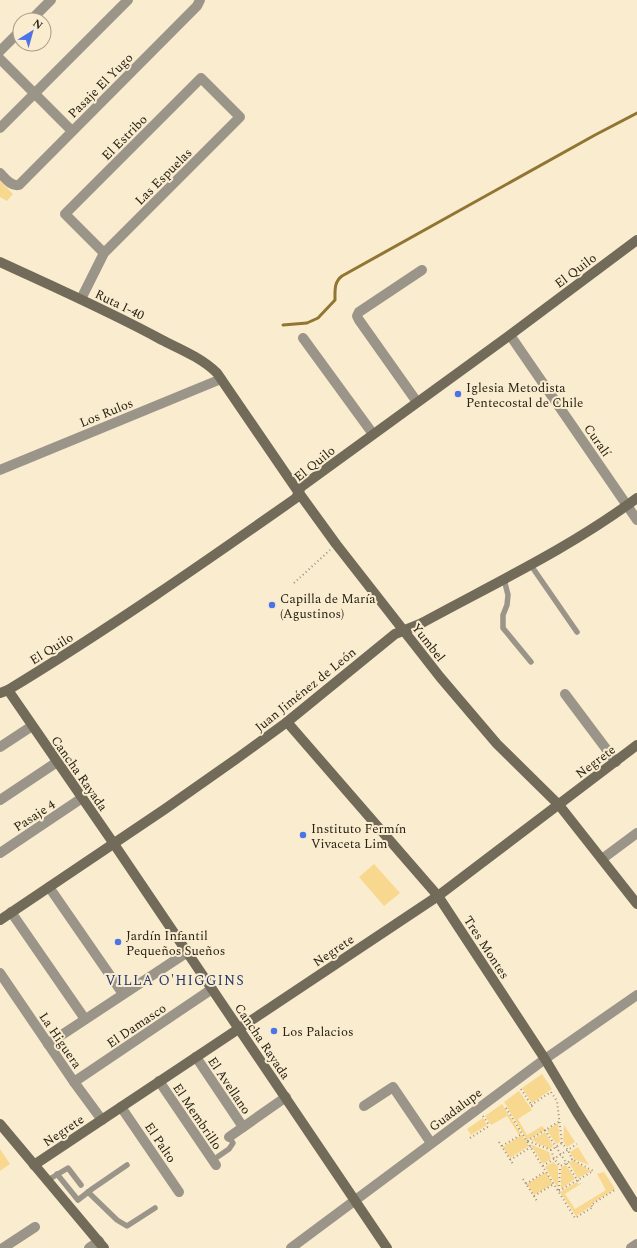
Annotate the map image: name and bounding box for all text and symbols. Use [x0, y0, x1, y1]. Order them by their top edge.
north arrow [12, 12, 52, 52]
text: N [29, 15, 46, 34]
street label: Pasaje El Yugo [63, 48, 138, 123]
street label: El Estribo [97, 110, 152, 165]
street label: Las Espuelas [130, 143, 197, 210]
street label: El Quilo [550, 248, 601, 293]
street label: Ruta I-40 [91, 284, 148, 326]
place label: Iglesia Metodista Pentecostal de Chile [466, 378, 583, 413]
marker: Iglesia Metodista Pentecostal de Chile [453, 389, 463, 399]
street label: Los Rulos [76, 393, 136, 433]
street label: Curalí [579, 420, 616, 462]
street label: El Quilo [290, 441, 340, 487]
place label: Capilla de María (Agustinos) [280, 589, 376, 624]
marker: Capilla de María (Agustinos) [267, 600, 277, 610]
street label: Yumbel [407, 619, 450, 666]
street label: El Quilo [26, 628, 77, 670]
street label: Juan Jiménez de León [251, 642, 361, 737]
street label: Cancha Rayada [46, 732, 113, 816]
street label: Negrete [571, 740, 620, 784]
street label: Pasaje 4 [10, 795, 60, 837]
place label: Instituto Fermín Vivaceta Lim [311, 819, 407, 854]
marker: Instituto Fermín Vivaceta Lim [298, 830, 308, 840]
street label: Tres Montes [458, 912, 514, 983]
place label: Jardín Infantil Pequeños Sueños [126, 926, 225, 961]
street label: Negrete [309, 930, 358, 972]
marker: Jardín Infantil Pequeños Sueños [113, 937, 123, 947]
district label: VILLA O'HIGGINS [105, 970, 245, 991]
street label: El Damasco [103, 998, 170, 1053]
street label: Cancha Rayada [229, 1000, 295, 1084]
street label: La Higuera [34, 1008, 87, 1074]
place label: Los Palacios [282, 1022, 354, 1042]
marker: Los Palacios [269, 1026, 279, 1036]
street label: El Avellano [202, 1053, 256, 1118]
street label: El Membrillo [167, 1079, 227, 1154]
street label: Guadalupe [425, 1083, 486, 1136]
street label: Negrete [39, 1110, 88, 1152]
street label: El Palto [139, 1118, 181, 1167]

